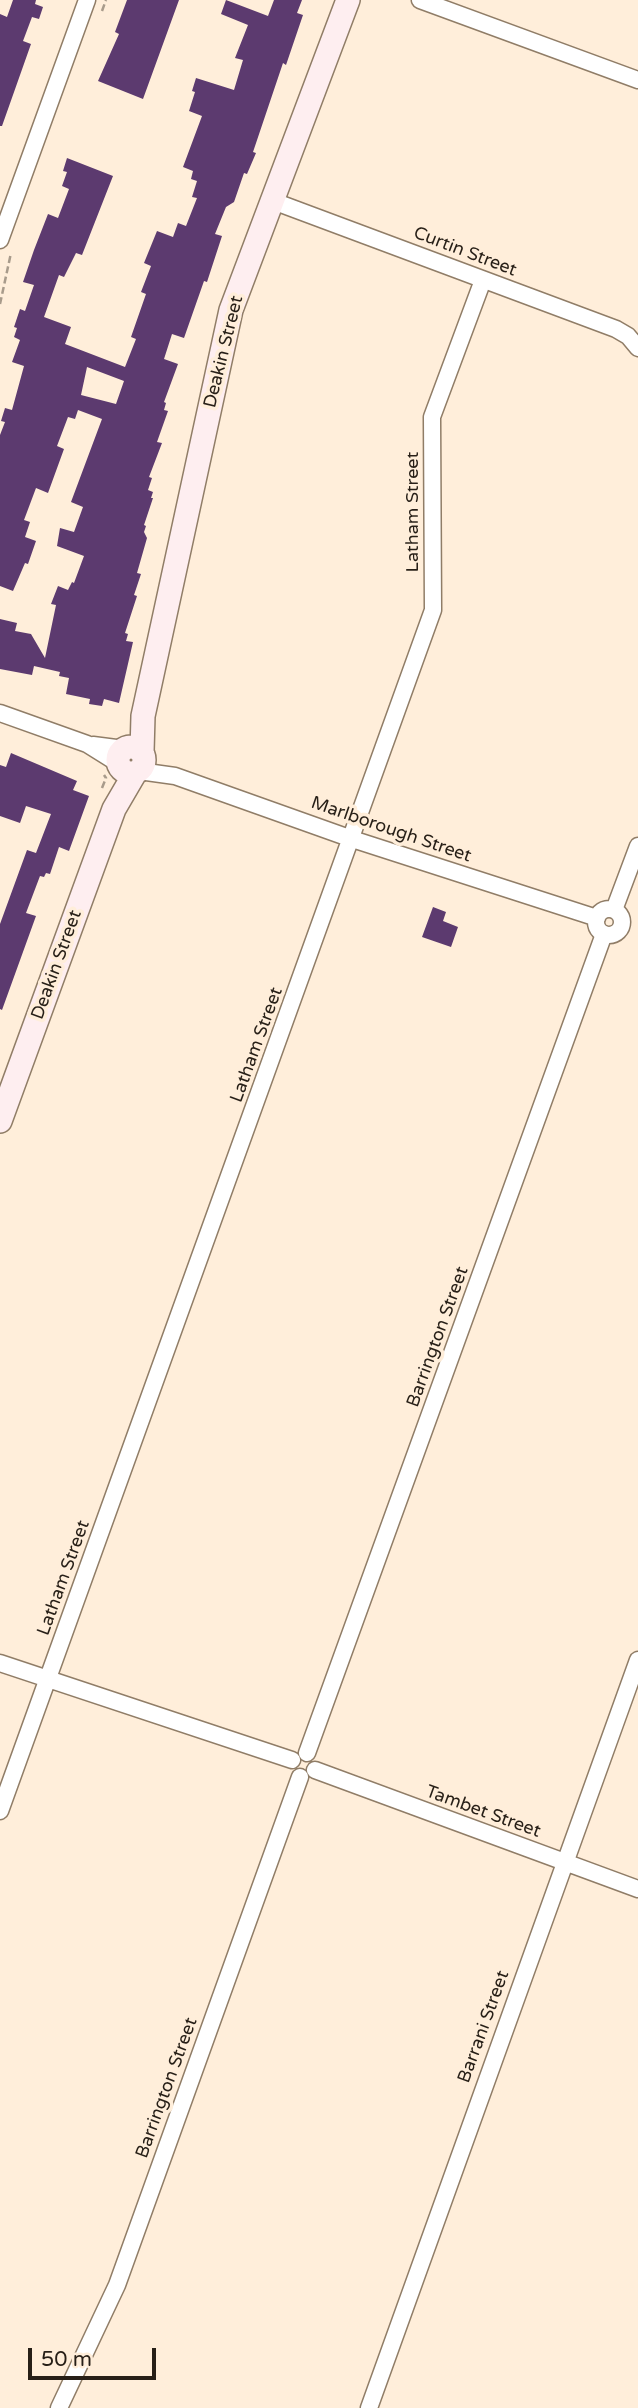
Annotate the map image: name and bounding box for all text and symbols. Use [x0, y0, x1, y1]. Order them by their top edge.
street label: Curtin Street [410, 222, 520, 282]
street label: Deakin Street [200, 294, 248, 410]
street label: Latham Street [402, 452, 424, 572]
street label: Marlborough Street [308, 792, 474, 868]
street label: Deakin Street [27, 907, 87, 1023]
street label: Latham Street [226, 985, 288, 1105]
street label: Barrington Street [403, 1264, 473, 1410]
street label: Latham Street [33, 1518, 95, 1638]
street label: Tambet Street [423, 1781, 543, 1843]
street label: Barrani Street [454, 1968, 514, 2086]
street label: Barrington Street [132, 2015, 202, 2161]
scale bar [32, 2334, 159, 2378]
text: 50 m [41, 2347, 92, 2372]

